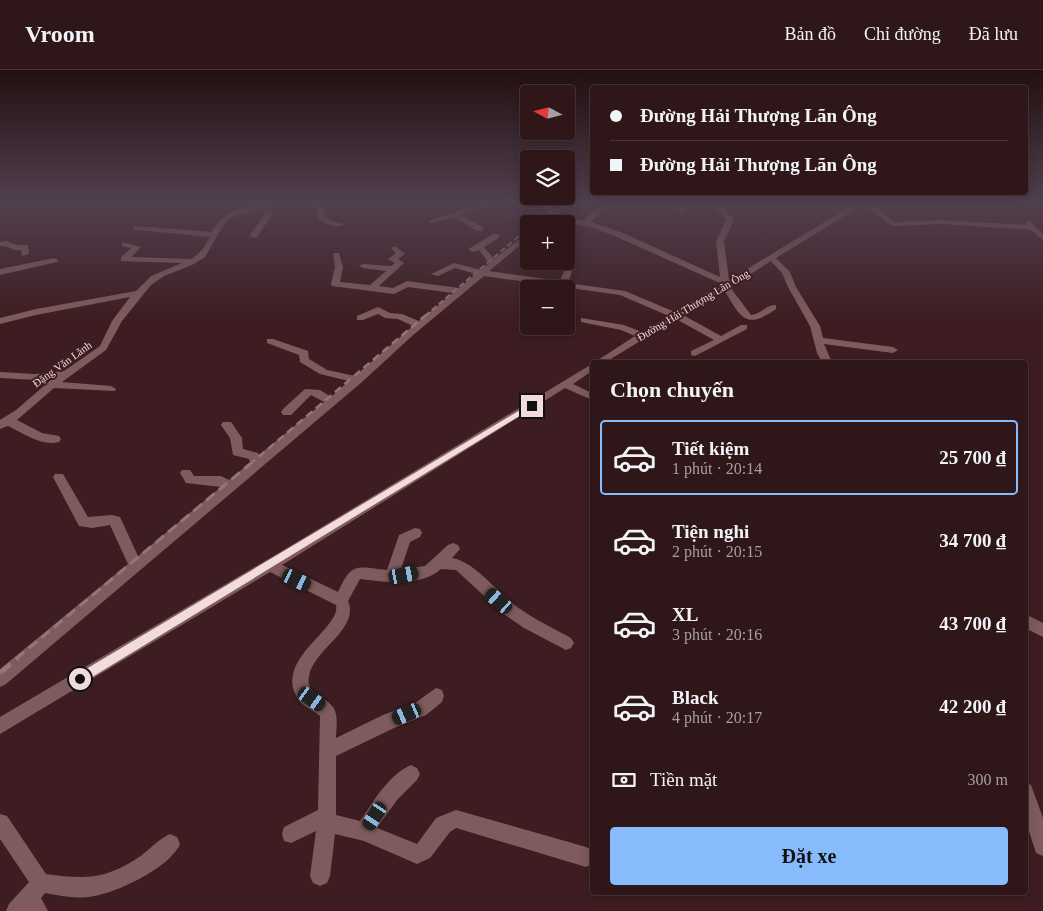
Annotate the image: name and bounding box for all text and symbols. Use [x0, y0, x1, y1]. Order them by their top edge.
text: Vroom [25, 21, 95, 47]
text: Bản đồ [784, 24, 836, 44]
text: Chỉ đường [864, 24, 941, 44]
text: Đã lưu [969, 24, 1018, 44]
north arrow [520, 85, 575, 140]
map controls [520, 85, 575, 335]
text: Đường Hải Thượng Lãn Ông [640, 105, 877, 126]
button: layers [520, 150, 575, 205]
text: Đường Hải Thượng Lãn Ông [640, 154, 877, 175]
button: + [520, 215, 575, 270]
street label: Đường Hải Thượng Lãn Ông [635, 267, 752, 343]
button: − [520, 280, 575, 335]
street label: Đặng Văn Lãnh [30, 338, 94, 389]
text: Chọn chuyến [610, 377, 734, 402]
route end [521, 395, 543, 417]
icon: car [612, 435, 657, 480]
text: Tiết kiệm [672, 438, 749, 459]
text: 25 700 ₫ [939, 447, 1006, 468]
text: 1 phút · 20:14 [672, 460, 762, 477]
icon: car [612, 518, 657, 563]
text: Tiện nghi [672, 521, 749, 542]
text: 34 700 ₫ [939, 530, 1006, 551]
text: 2 phút · 20:15 [672, 543, 762, 560]
car [387, 565, 420, 585]
car [280, 567, 313, 593]
car [482, 585, 515, 617]
icon: car [612, 601, 657, 646]
text: XL [672, 604, 698, 625]
text: 43 700 ₫ [939, 613, 1006, 634]
text: 3 phút · 20:16 [672, 626, 762, 643]
route start [69, 668, 91, 690]
car [295, 684, 328, 714]
icon: car [612, 684, 657, 729]
text: Black [672, 687, 718, 708]
text: 42 200 ₫ [939, 696, 1006, 717]
car [390, 701, 423, 727]
text: 4 phút · 20:17 [672, 709, 762, 726]
icon: cash [610, 766, 638, 794]
text: Tiền mặt [650, 769, 717, 790]
text: 300 m [968, 771, 1008, 788]
car [360, 799, 389, 833]
button: Đặt xe [610, 827, 1008, 885]

